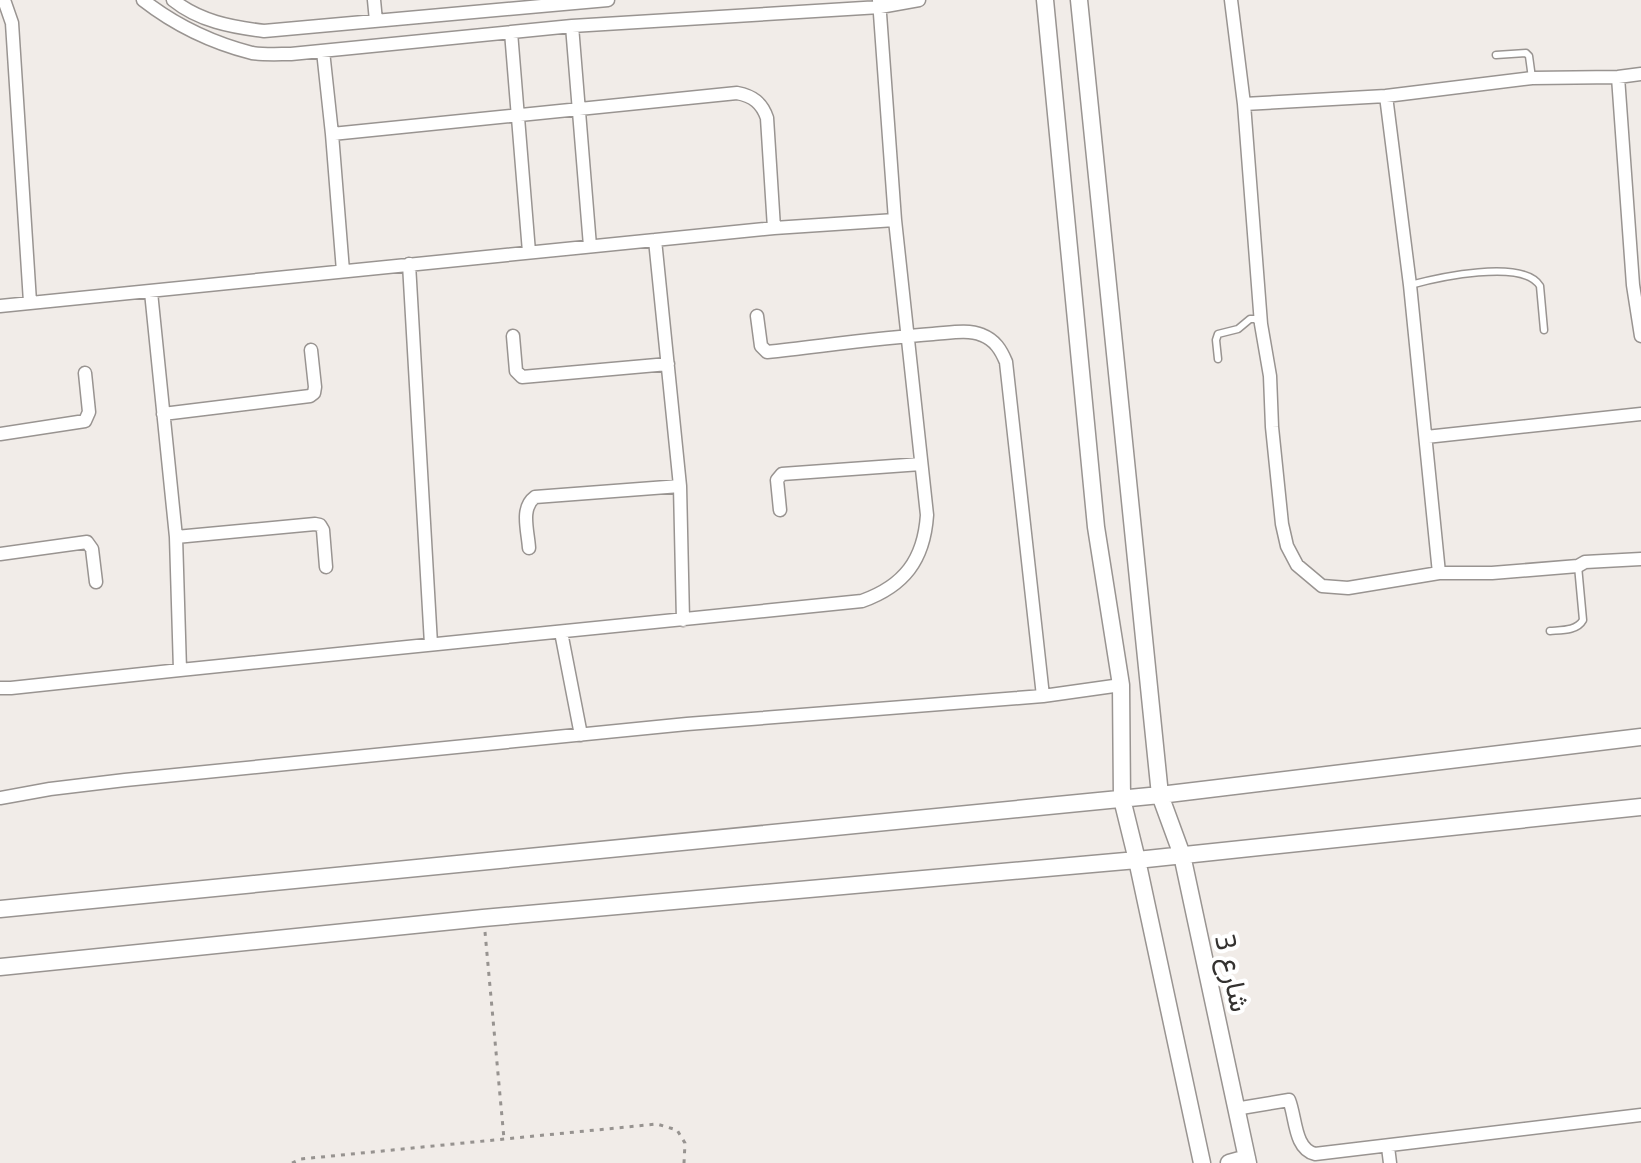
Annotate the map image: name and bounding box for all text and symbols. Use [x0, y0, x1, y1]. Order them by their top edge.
street label: شارع 3 [1206, 931, 1259, 1015]

